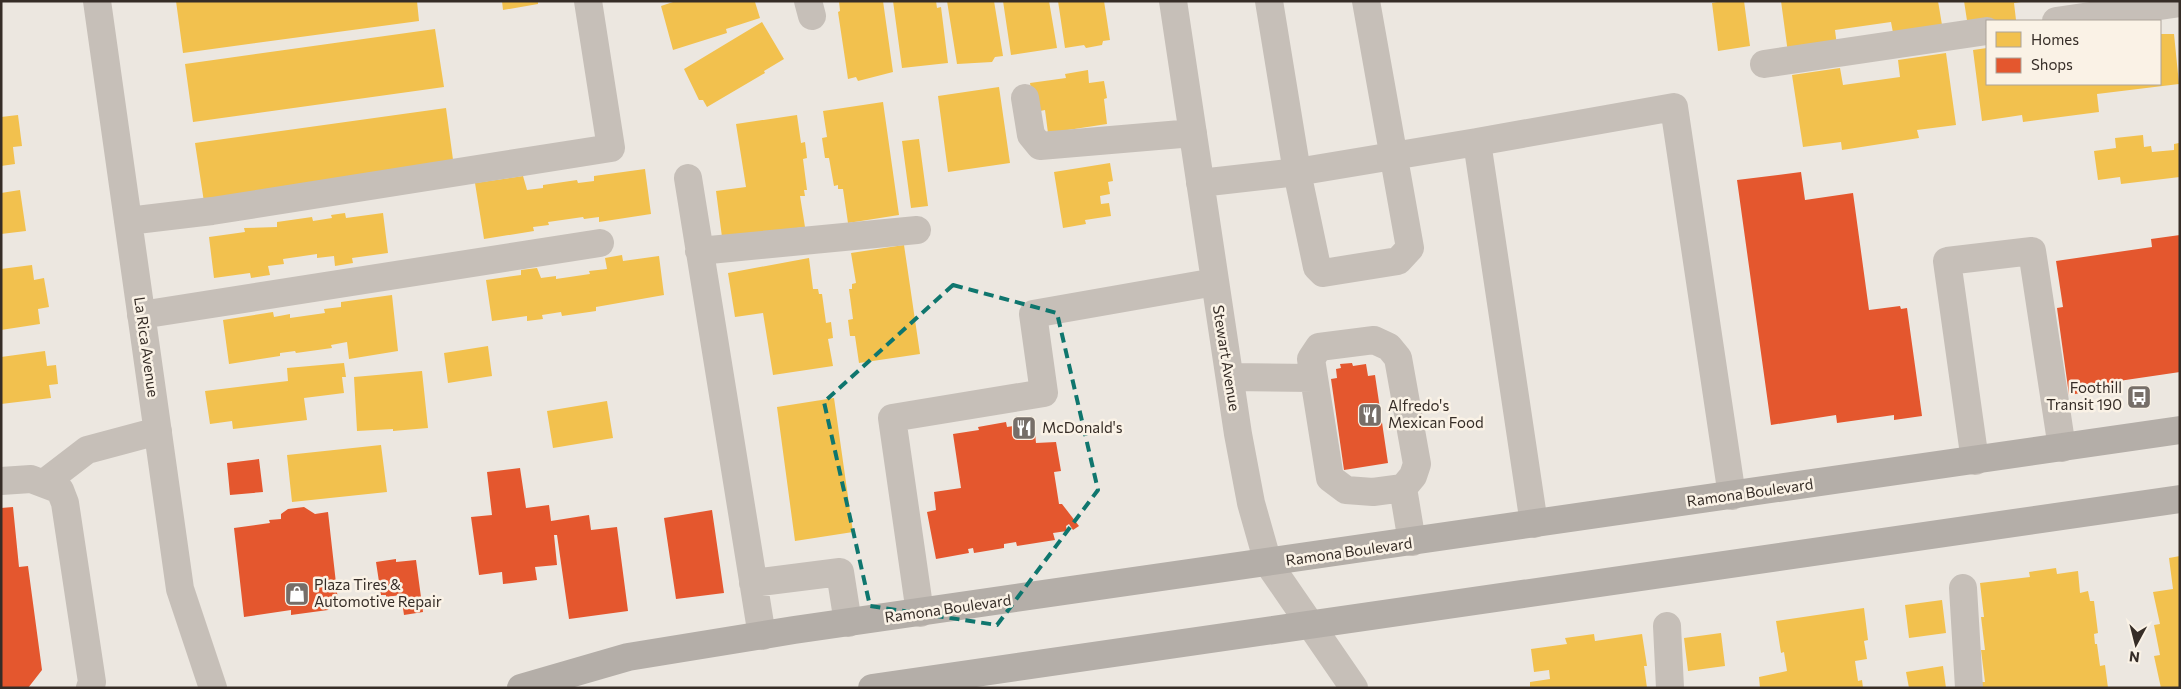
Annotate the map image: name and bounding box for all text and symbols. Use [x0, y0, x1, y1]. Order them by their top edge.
legend [1986, 20, 2161, 85]
text: Homes [2031, 30, 2079, 48]
text: Shops [2031, 55, 2073, 73]
street label: La Rica Avenue [131, 295, 163, 398]
street label: Stewart Avenue [1210, 304, 1244, 412]
place label: Foothill Transit 190 [2046, 378, 2122, 413]
bus stop icon: Foothill Transit 190 [2126, 384, 2152, 410]
place label: Alfredo's Mexican Food [1388, 396, 1484, 431]
restaurant icon: Alfredo's Mexican Food [1357, 402, 1383, 428]
restaurant icon: McDonald's [1011, 415, 1037, 441]
place label: McDonald's [1042, 418, 1123, 436]
street label: Ramona Boulevard [1685, 474, 1814, 510]
street label: Ramona Boulevard [1284, 533, 1413, 569]
place label: Plaza Tires & Automotive Repair [314, 575, 442, 610]
shop icon: Plaza Tires & Automotive Repair [284, 581, 310, 607]
street label: Ramona Boulevard [883, 590, 1012, 626]
north arrow [2111, 619, 2161, 669]
text: N [2128, 648, 2141, 666]

